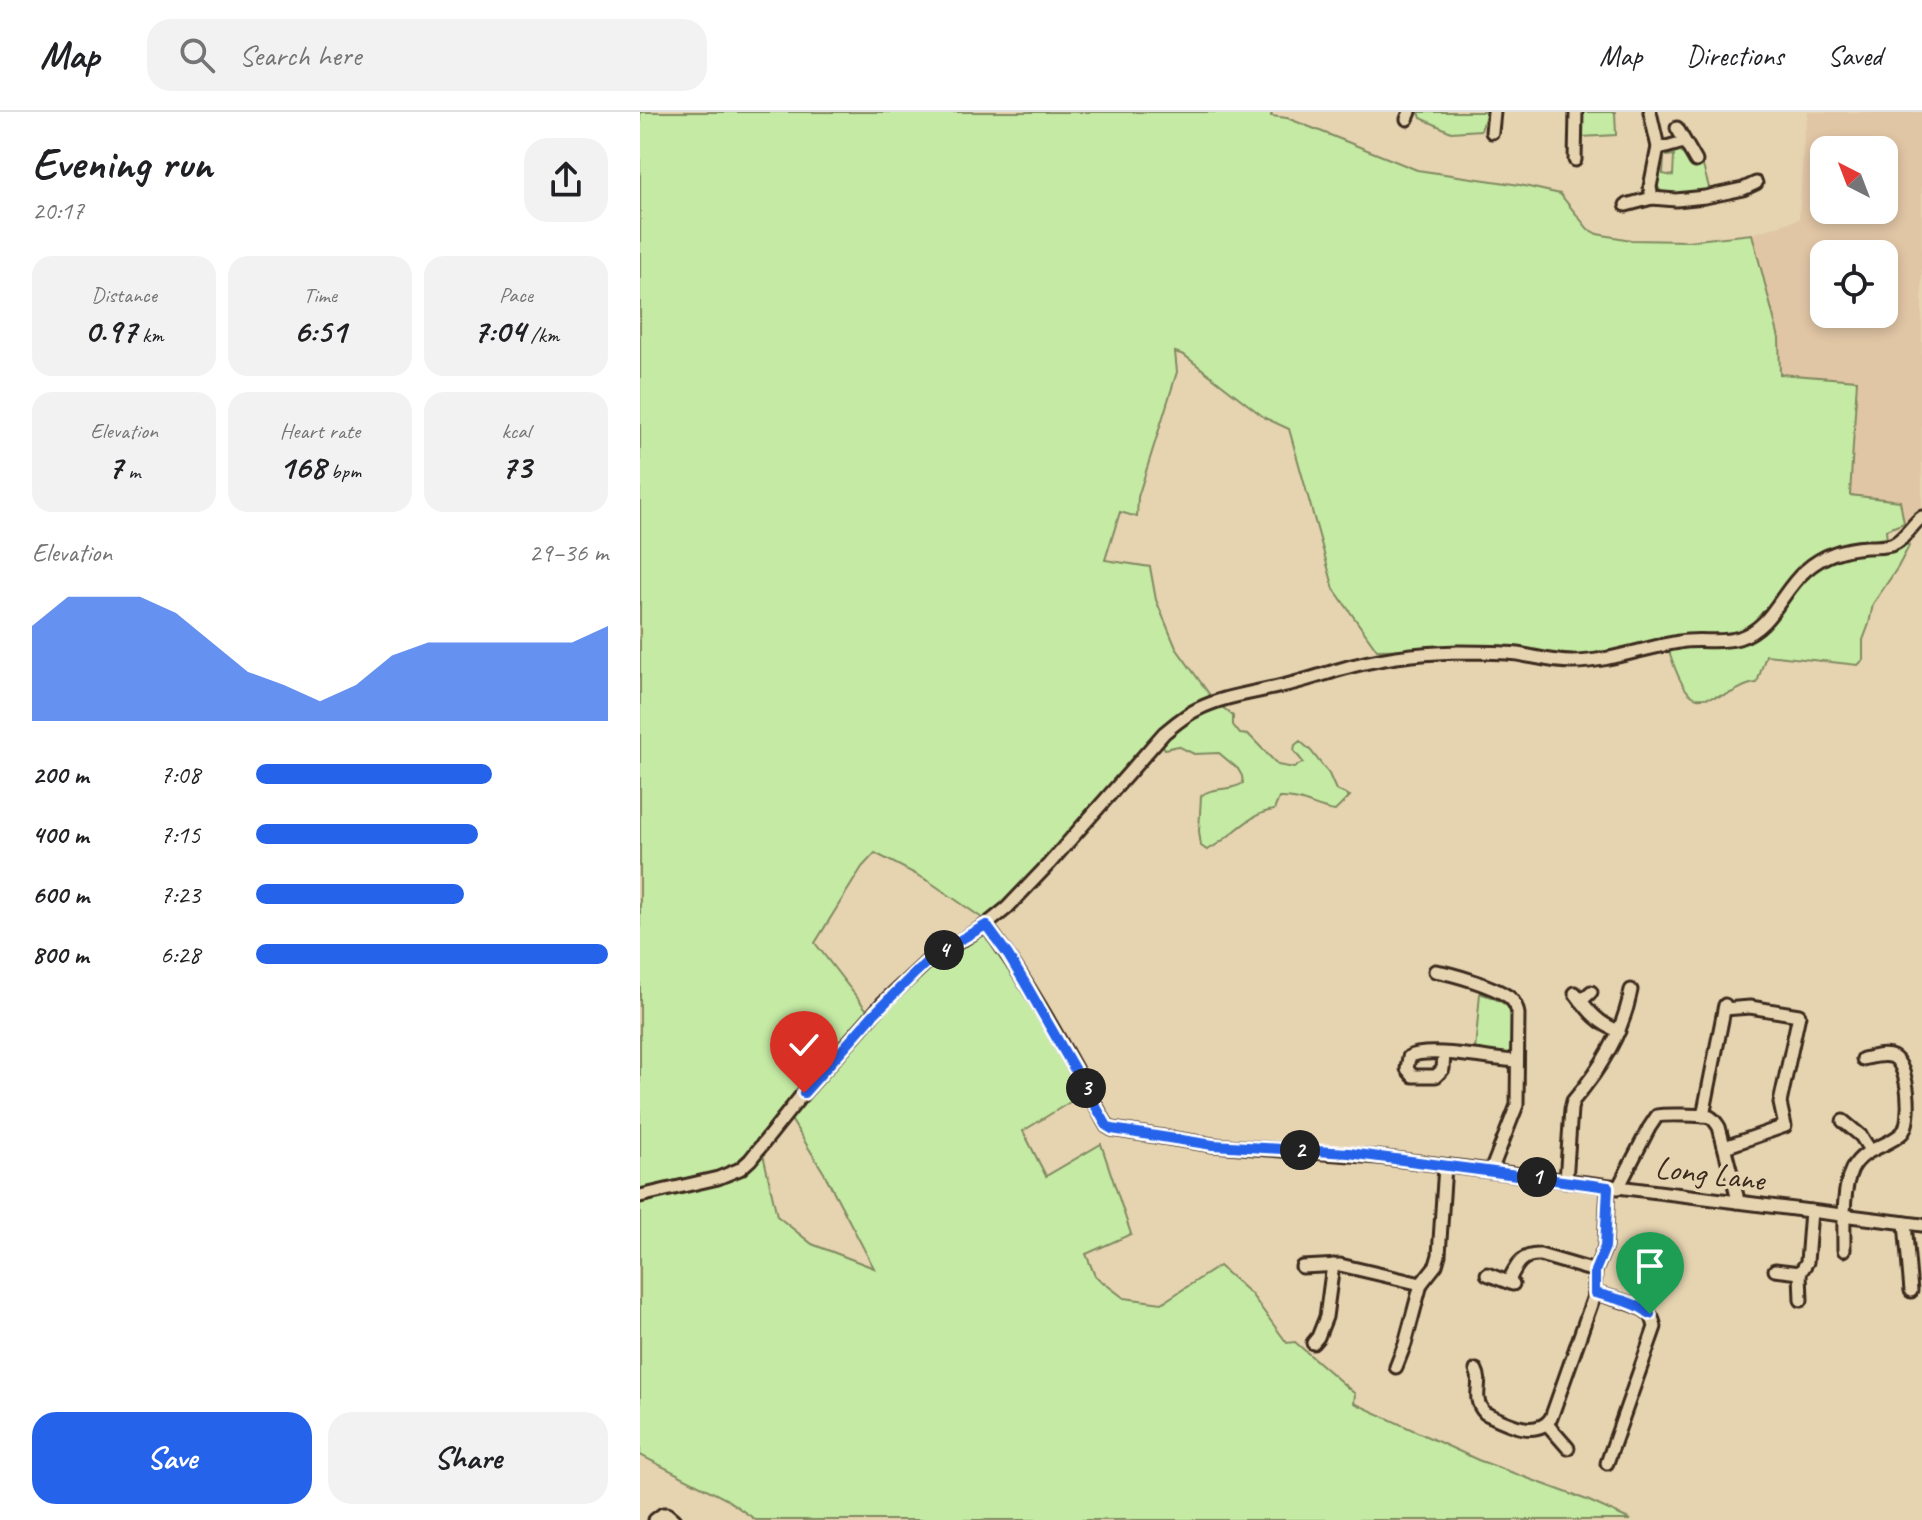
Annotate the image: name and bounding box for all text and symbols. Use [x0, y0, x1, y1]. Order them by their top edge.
search box [147, 19, 707, 91]
text: Map [40, 32, 99, 79]
icon: search [175, 33, 219, 77]
text: Search here [239, 36, 361, 74]
text: Map [1599, 38, 1642, 73]
text: Directions [1686, 38, 1784, 73]
text: Saved [1828, 38, 1882, 73]
text: Evening run [32, 136, 212, 191]
north arrow [1810, 136, 1898, 224]
map controls [1810, 136, 1898, 328]
button: share [524, 138, 608, 222]
text: 20:17 [32, 194, 84, 227]
button: locate [1810, 240, 1898, 328]
text: Distance [91, 281, 157, 309]
text: Time [303, 281, 337, 309]
text: Pace [499, 281, 533, 309]
text: 0.97 [85, 309, 137, 352]
text: 6:51 [294, 309, 346, 352]
text: 7:04 [473, 309, 525, 352]
text: km [137, 321, 163, 349]
text: /km [525, 321, 559, 349]
text: Elevation [90, 417, 158, 445]
text: Heart rate [280, 417, 360, 445]
text: kcal [501, 417, 531, 445]
text: 7 [108, 445, 123, 488]
text: 168 [279, 445, 326, 488]
text: 73 [501, 445, 531, 488]
text: m [123, 457, 140, 485]
text: bpm [326, 457, 361, 485]
text: Elevation [32, 536, 112, 569]
text: 29–36 m [529, 536, 608, 569]
text: 200 m [32, 758, 88, 791]
text: 7:08 [160, 758, 200, 791]
text: 400 m [32, 818, 88, 851]
text: 7:15 [160, 818, 200, 851]
text: 600 m [32, 878, 89, 911]
text: 7:23 [160, 878, 200, 911]
pin: 4 [924, 930, 964, 970]
text: 4 [939, 936, 949, 964]
text: 800 m [32, 938, 88, 971]
text: 6:28 [160, 938, 200, 971]
pin [770, 1011, 838, 1093]
icon: check [782, 1023, 826, 1067]
pin: 3 [1066, 1068, 1106, 1108]
text: 3 [1081, 1074, 1091, 1102]
pin: 2 [1280, 1130, 1320, 1170]
text: 2 [1295, 1136, 1305, 1164]
street label: Long Lane [1653, 1146, 1769, 1201]
pin: 1 [1517, 1157, 1557, 1197]
text: 1 [1532, 1163, 1542, 1191]
pin [1616, 1232, 1684, 1314]
icon: arrive [1628, 1244, 1672, 1288]
button: Save [32, 1412, 312, 1504]
button: Share [328, 1412, 608, 1504]

